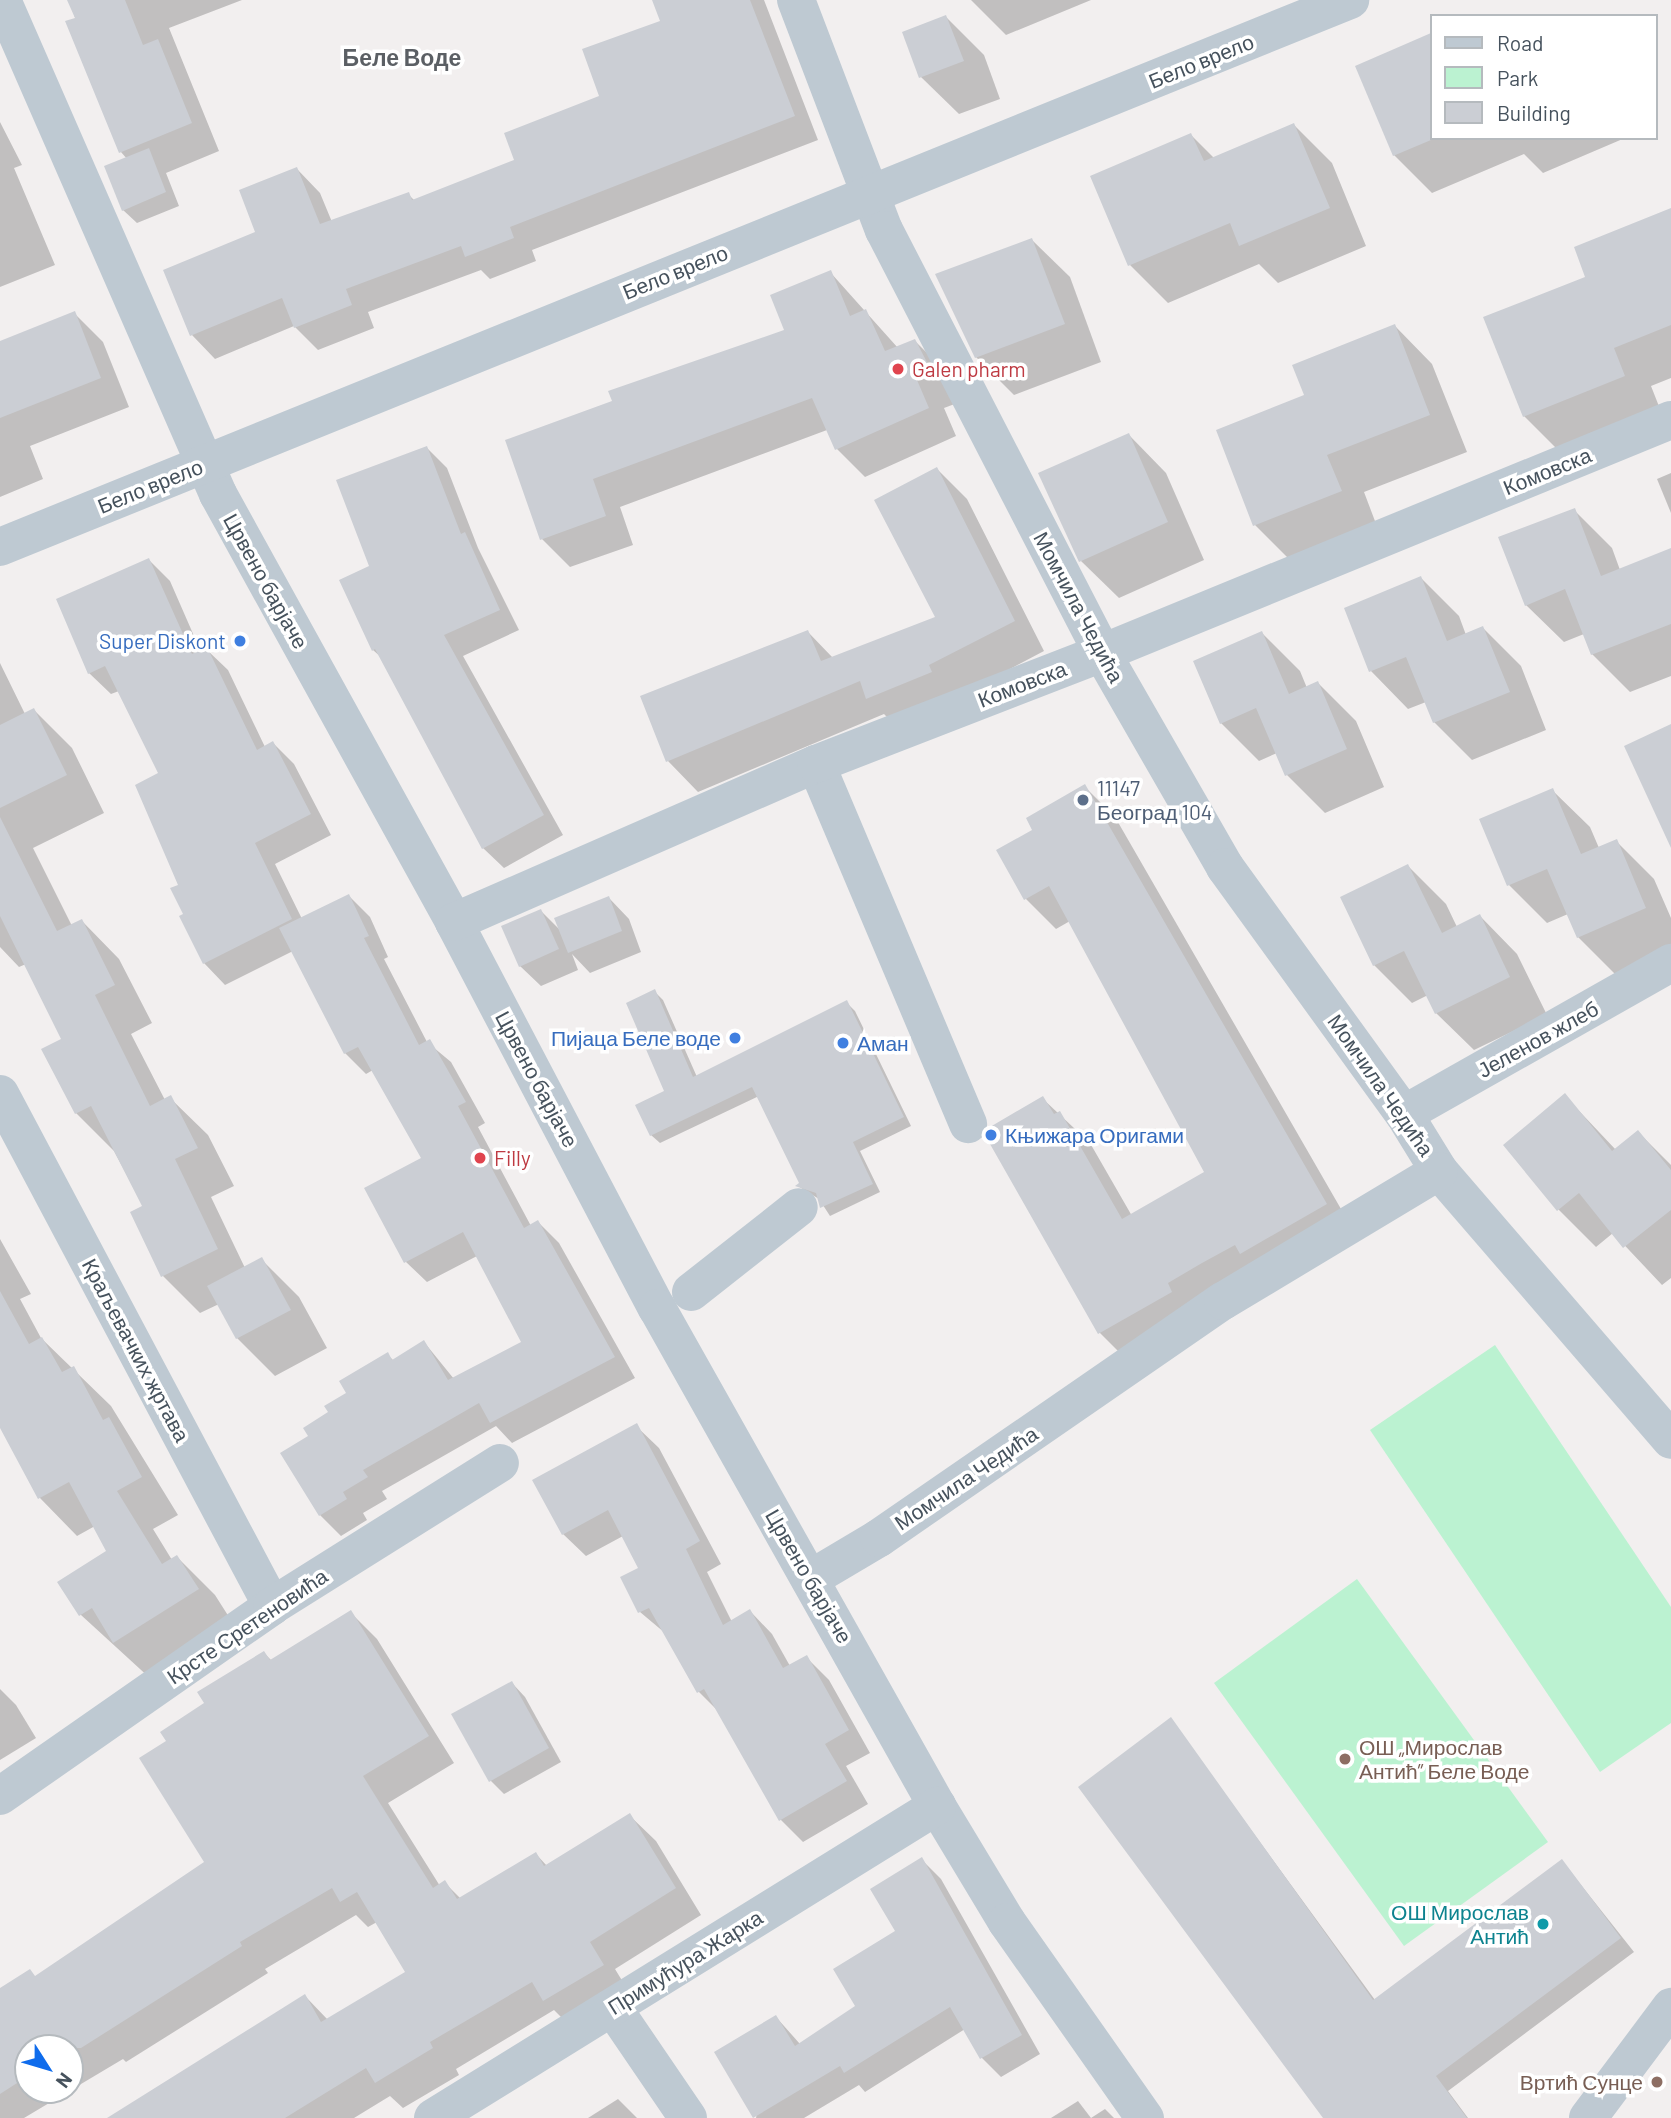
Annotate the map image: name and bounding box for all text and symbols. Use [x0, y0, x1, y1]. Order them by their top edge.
legend [1430, 14, 1657, 140]
street label: Бело врело [1145, 29, 1257, 93]
text: Road [1497, 30, 1543, 55]
district label: Беле Воде [343, 43, 461, 71]
text: Park [1497, 65, 1538, 90]
text: Building [1497, 100, 1571, 125]
street label: Бело врело [619, 240, 731, 304]
place label: Galen pharm [912, 356, 1026, 382]
marker: Galen pharm [890, 361, 906, 377]
street label: Комовска [1499, 442, 1595, 500]
street label: Бело врело [94, 454, 206, 518]
street label: Црвено барјаче [218, 509, 314, 653]
street label: Момчила Чедића [1029, 527, 1129, 687]
place label: Super Diskont [99, 628, 226, 654]
marker: Super Diskont [232, 633, 248, 649]
street label: Комовска [974, 656, 1070, 712]
place label: 11147 Београд 104 [1097, 775, 1212, 825]
marker: 11147 Београд 104 [1075, 792, 1091, 808]
street label: Јеленов жлеб [1473, 996, 1603, 1082]
street label: Црвено барјаче [491, 1007, 583, 1151]
street label: Момчила Чедића [1323, 1009, 1439, 1161]
place label: Пијаца Беле воде [551, 1025, 721, 1051]
marker: Пијаца Беле воде [727, 1030, 743, 1046]
place label: Аман [857, 1030, 909, 1056]
marker: Аман [835, 1035, 851, 1051]
place label: Књижара Оригами [1005, 1122, 1184, 1148]
marker: Књижара Оригами [983, 1127, 999, 1143]
place label: Filly [494, 1145, 531, 1171]
marker: Filly [472, 1150, 488, 1166]
street label: Краљевачких жртава [77, 1254, 195, 1446]
street label: Момчила Чедића [890, 1421, 1042, 1535]
street label: Црвено барјаче [760, 1504, 858, 1648]
street label: Крсте Сретеновића [162, 1563, 332, 1689]
place label: ОШ „Мирослав Антић” Беле Воде [1359, 1734, 1529, 1784]
marker: ОШ „Мирослав Антић” Беле Воде [1337, 1751, 1353, 1767]
place label: ОШ Мирослав Антић [1391, 1899, 1529, 1949]
street label: Примућура Жарка [603, 1904, 767, 2020]
marker: ОШ Мирослав Антић [1535, 1916, 1551, 1932]
north arrow [14, 2034, 84, 2104]
text: N [52, 2069, 78, 2093]
place label: Вртић Сунце [1520, 2069, 1643, 2095]
marker: Вртић Сунце [1649, 2074, 1665, 2090]

